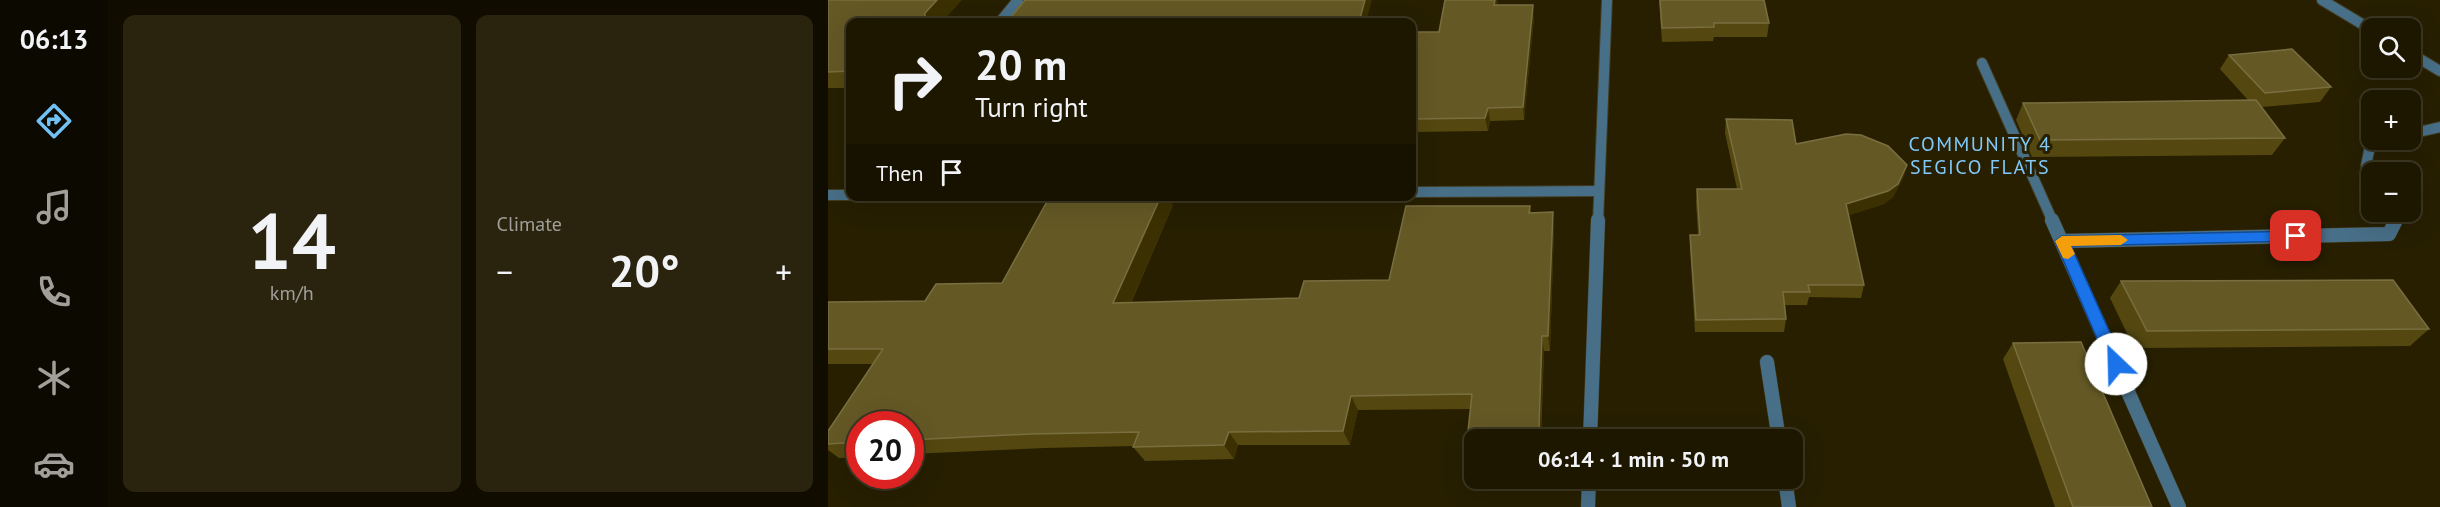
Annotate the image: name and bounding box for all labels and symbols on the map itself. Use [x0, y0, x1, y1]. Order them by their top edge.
district label: COMMUNITY 4 SEGICO FLATS [1909, 131, 2051, 180]
pin [2270, 210, 2321, 261]
position arrow [2084, 332, 2148, 396]
speed limit sign: 20 [846, 411, 924, 489]

